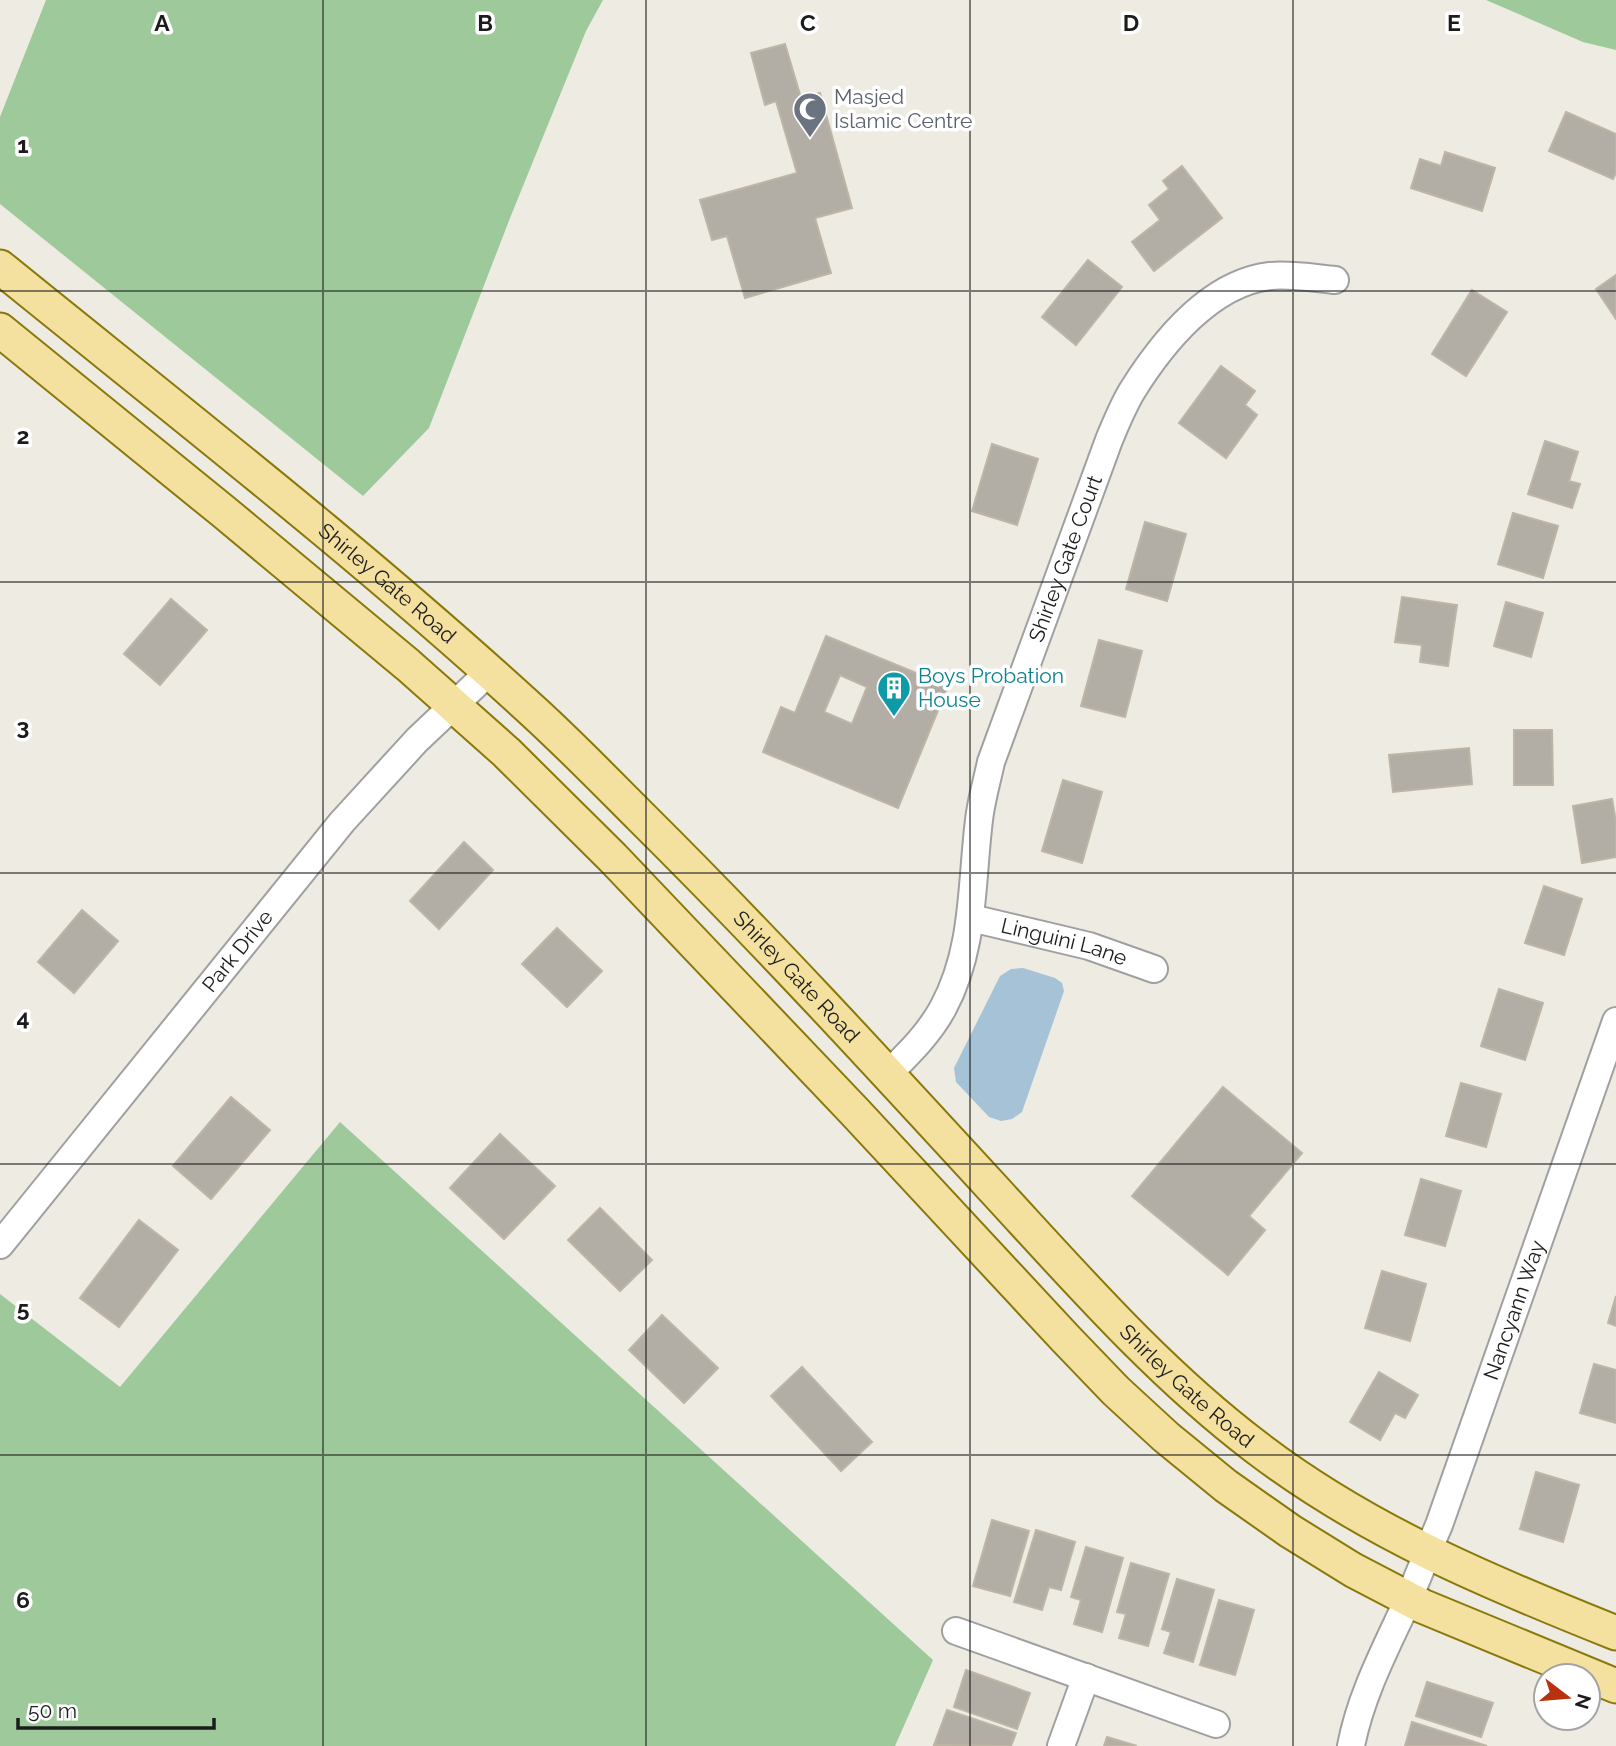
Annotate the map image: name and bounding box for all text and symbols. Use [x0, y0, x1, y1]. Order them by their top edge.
text: A [154, 9, 170, 36]
text: B [477, 9, 493, 36]
text: C [800, 9, 816, 36]
text: D [1123, 9, 1139, 36]
text: E [1447, 9, 1461, 36]
place label: Masjed Islamic Centre [834, 84, 972, 133]
mosque icon: Masjed Islamic Centre [791, 90, 829, 139]
text: 1 [17, 131, 29, 158]
text: 2 [17, 422, 29, 449]
street label: Shirley Gate Court [1023, 472, 1107, 645]
street label: Shirley Gate Road [314, 518, 461, 648]
place label: Boys Probation House [918, 663, 1064, 712]
building icon: Boys Probation House [875, 669, 913, 718]
text: 3 [17, 713, 29, 740]
street label: Park Drive [197, 905, 278, 997]
street label: Shirley Gate Road [728, 905, 865, 1048]
street label: Linguini Lane [999, 913, 1131, 970]
text: 4 [16, 1004, 30, 1031]
street label: Nancyann Way [1478, 1237, 1550, 1383]
text: 5 [17, 1295, 30, 1322]
street label: Shirley Gate Road [1115, 1319, 1259, 1453]
text: 6 [16, 1586, 30, 1613]
north arrow [1532, 1662, 1602, 1732]
scale bar [18, 1686, 214, 1730]
text: N [1571, 1692, 1596, 1712]
text: 50 m [28, 1698, 77, 1723]

